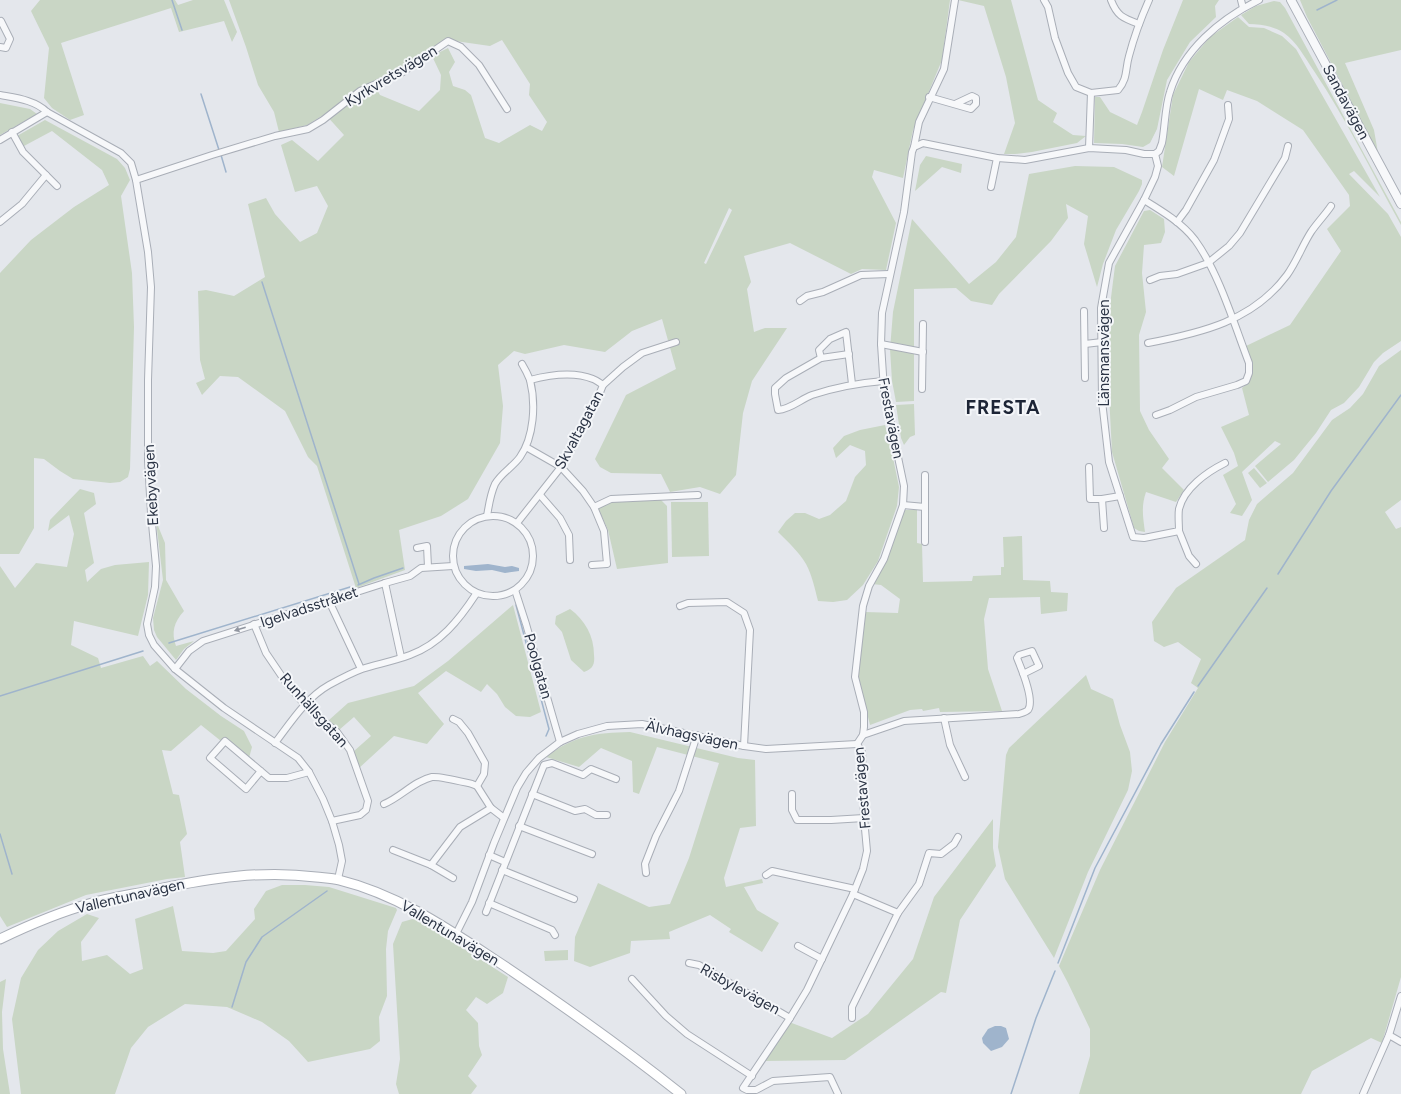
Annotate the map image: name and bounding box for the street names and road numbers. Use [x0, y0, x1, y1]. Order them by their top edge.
street label: Kyrkvretsvägen [342, 42, 440, 110]
street label: Sandavägen [1319, 61, 1373, 143]
street label: Länsmansvägen [1095, 299, 1113, 407]
street label: Frestavägen [874, 376, 908, 460]
street label: Skvaltagatan [551, 388, 607, 472]
street label: Ekebyvägen [140, 444, 162, 526]
street label: Igelvadsstråket [258, 583, 360, 631]
street label: Poolgatan [520, 631, 556, 701]
street label: Runhällsgatan [276, 669, 352, 751]
street label: Älvhagsvägen [644, 716, 740, 754]
street label: Frestavägen [849, 746, 875, 830]
street label: Vallentunavägen [74, 875, 186, 917]
street label: Vallentunavägen [398, 897, 502, 969]
street label: Risbylevägen [697, 960, 783, 1018]

